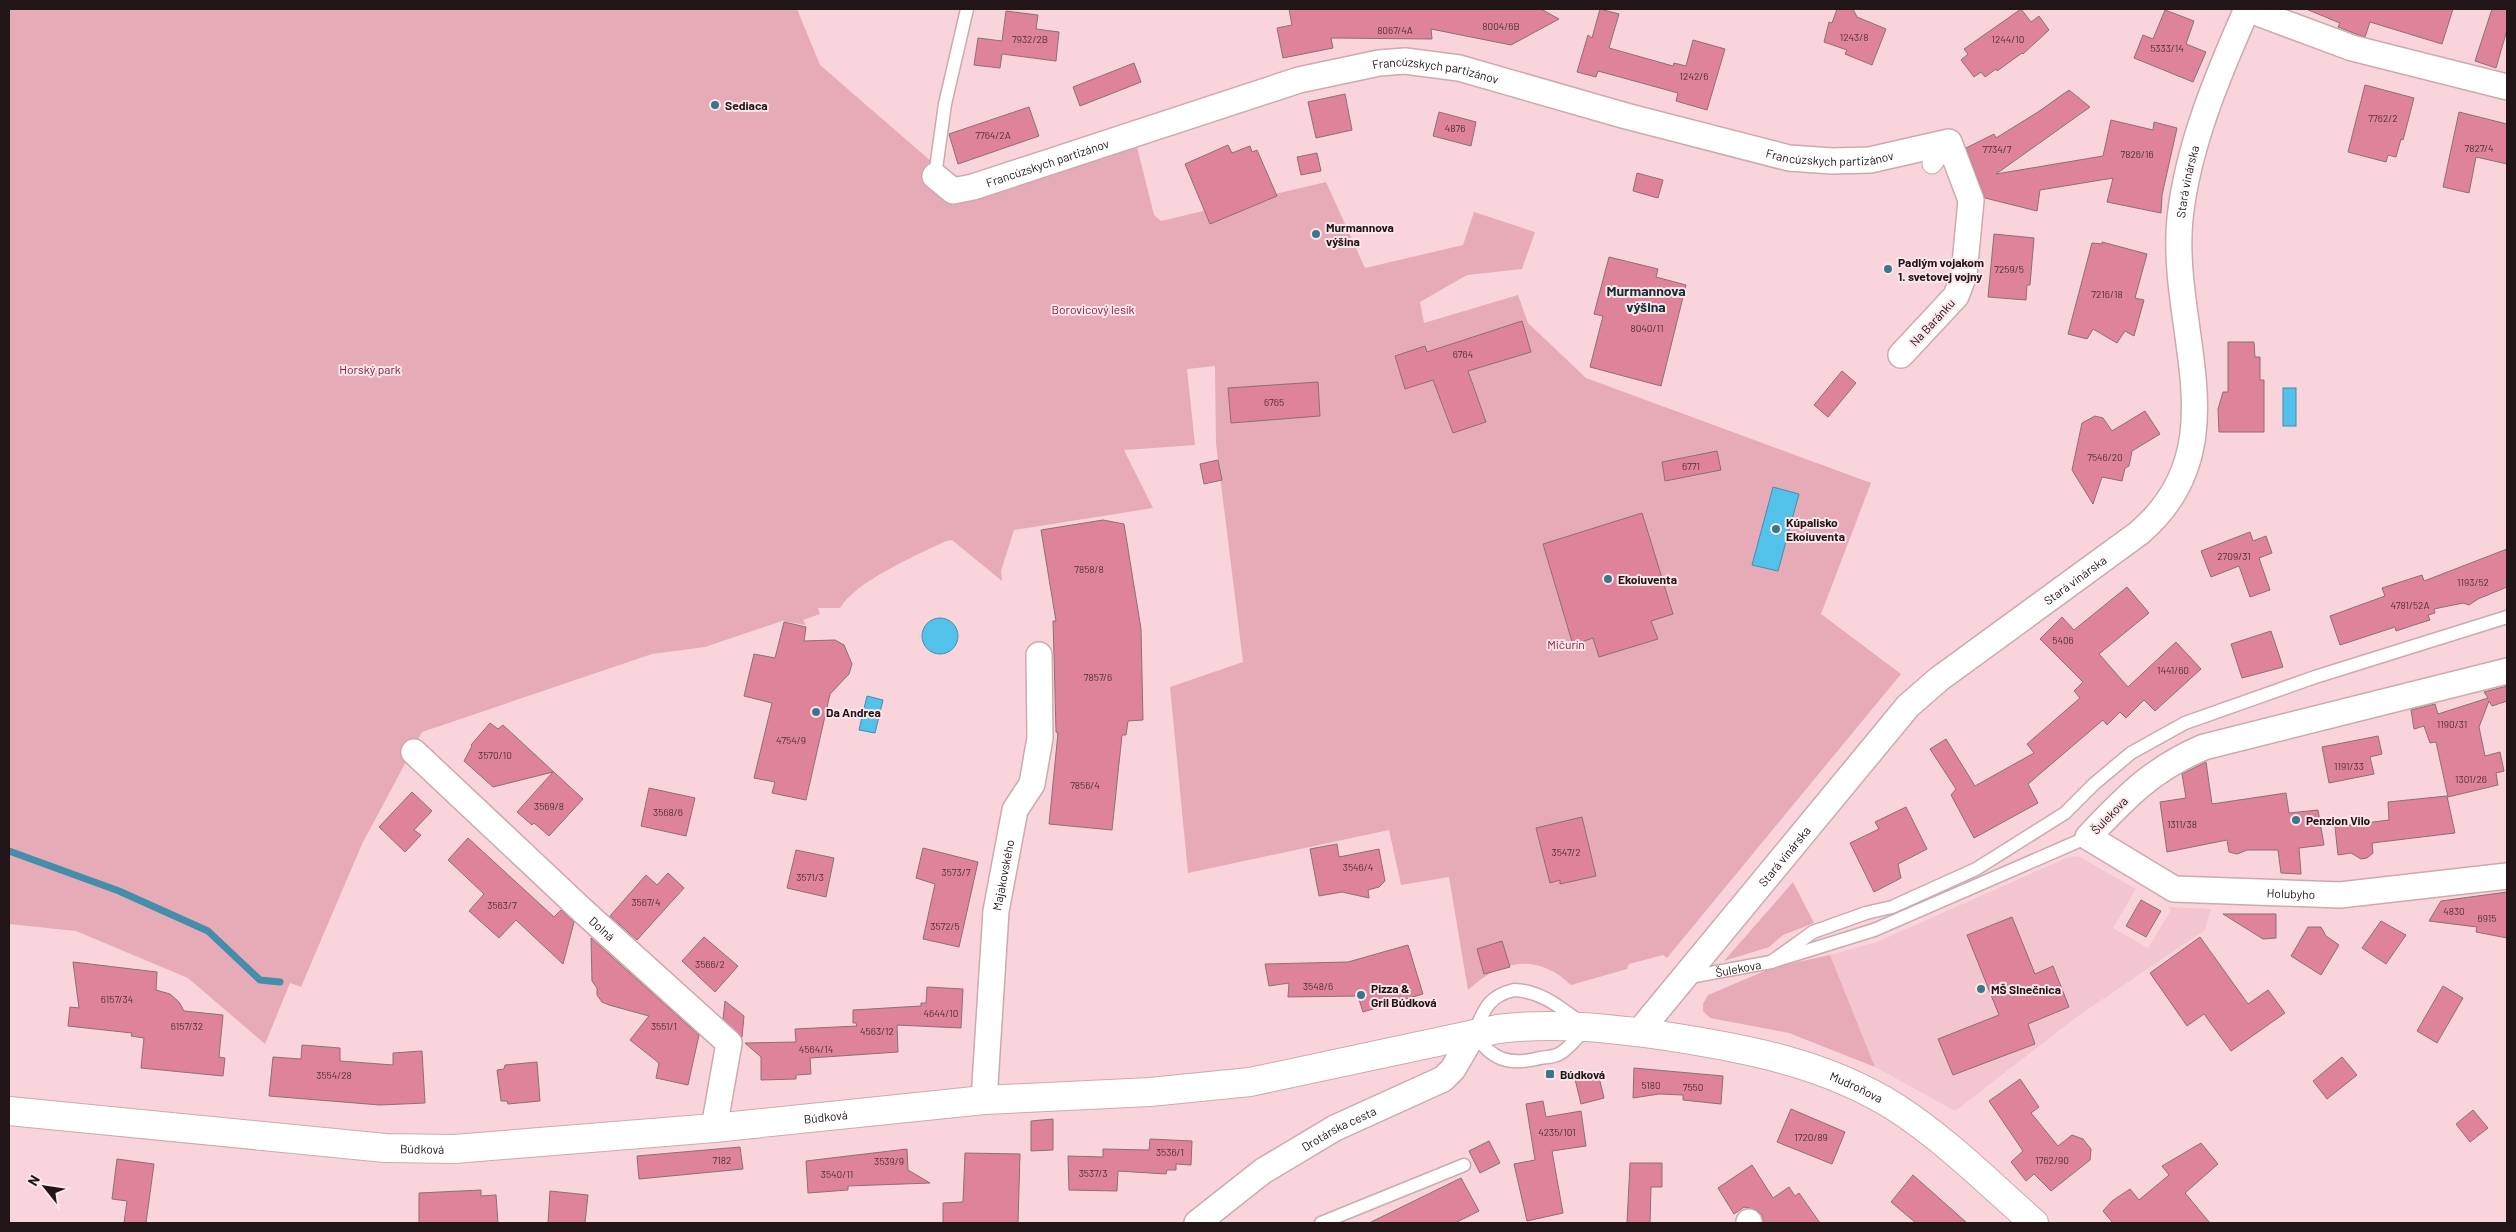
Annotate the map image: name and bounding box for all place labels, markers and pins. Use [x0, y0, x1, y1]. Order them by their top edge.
place label: Sediaca [725, 98, 768, 112]
marker: Sediaca [709, 99, 721, 111]
place label: Murmannova výšina [1326, 220, 1394, 248]
marker: Murmannova výšina [1310, 228, 1322, 240]
place label: Padlým vojakom 1. svetovej vojny [1898, 255, 1984, 283]
marker: Padlým vojakom 1. svetovej vojny [1882, 263, 1894, 275]
place label: Kúpalisko Ekoiuventa [1786, 515, 1845, 543]
marker: Kúpalisko Ekoiuventa [1770, 523, 1782, 535]
place label: Ekoiuventa [1618, 572, 1677, 586]
marker: Ekoiuventa [1602, 573, 1614, 585]
place label: Da Andrea [826, 705, 881, 719]
marker: Da Andrea [810, 706, 822, 718]
place label: Penzion Vilo [2306, 813, 2371, 827]
marker: Penzion Vilo [2290, 814, 2302, 826]
place label: Pizza & Gril Búdková [1371, 981, 1437, 1009]
place label: MŠ Slnečnica [1991, 982, 2061, 996]
marker: MŠ Slnečnica [1975, 983, 1987, 995]
marker: Pizza & Gril Búdková [1355, 989, 1367, 1001]
place label: Búdková [1560, 1067, 1605, 1081]
marker: Búdková [1544, 1068, 1556, 1080]

